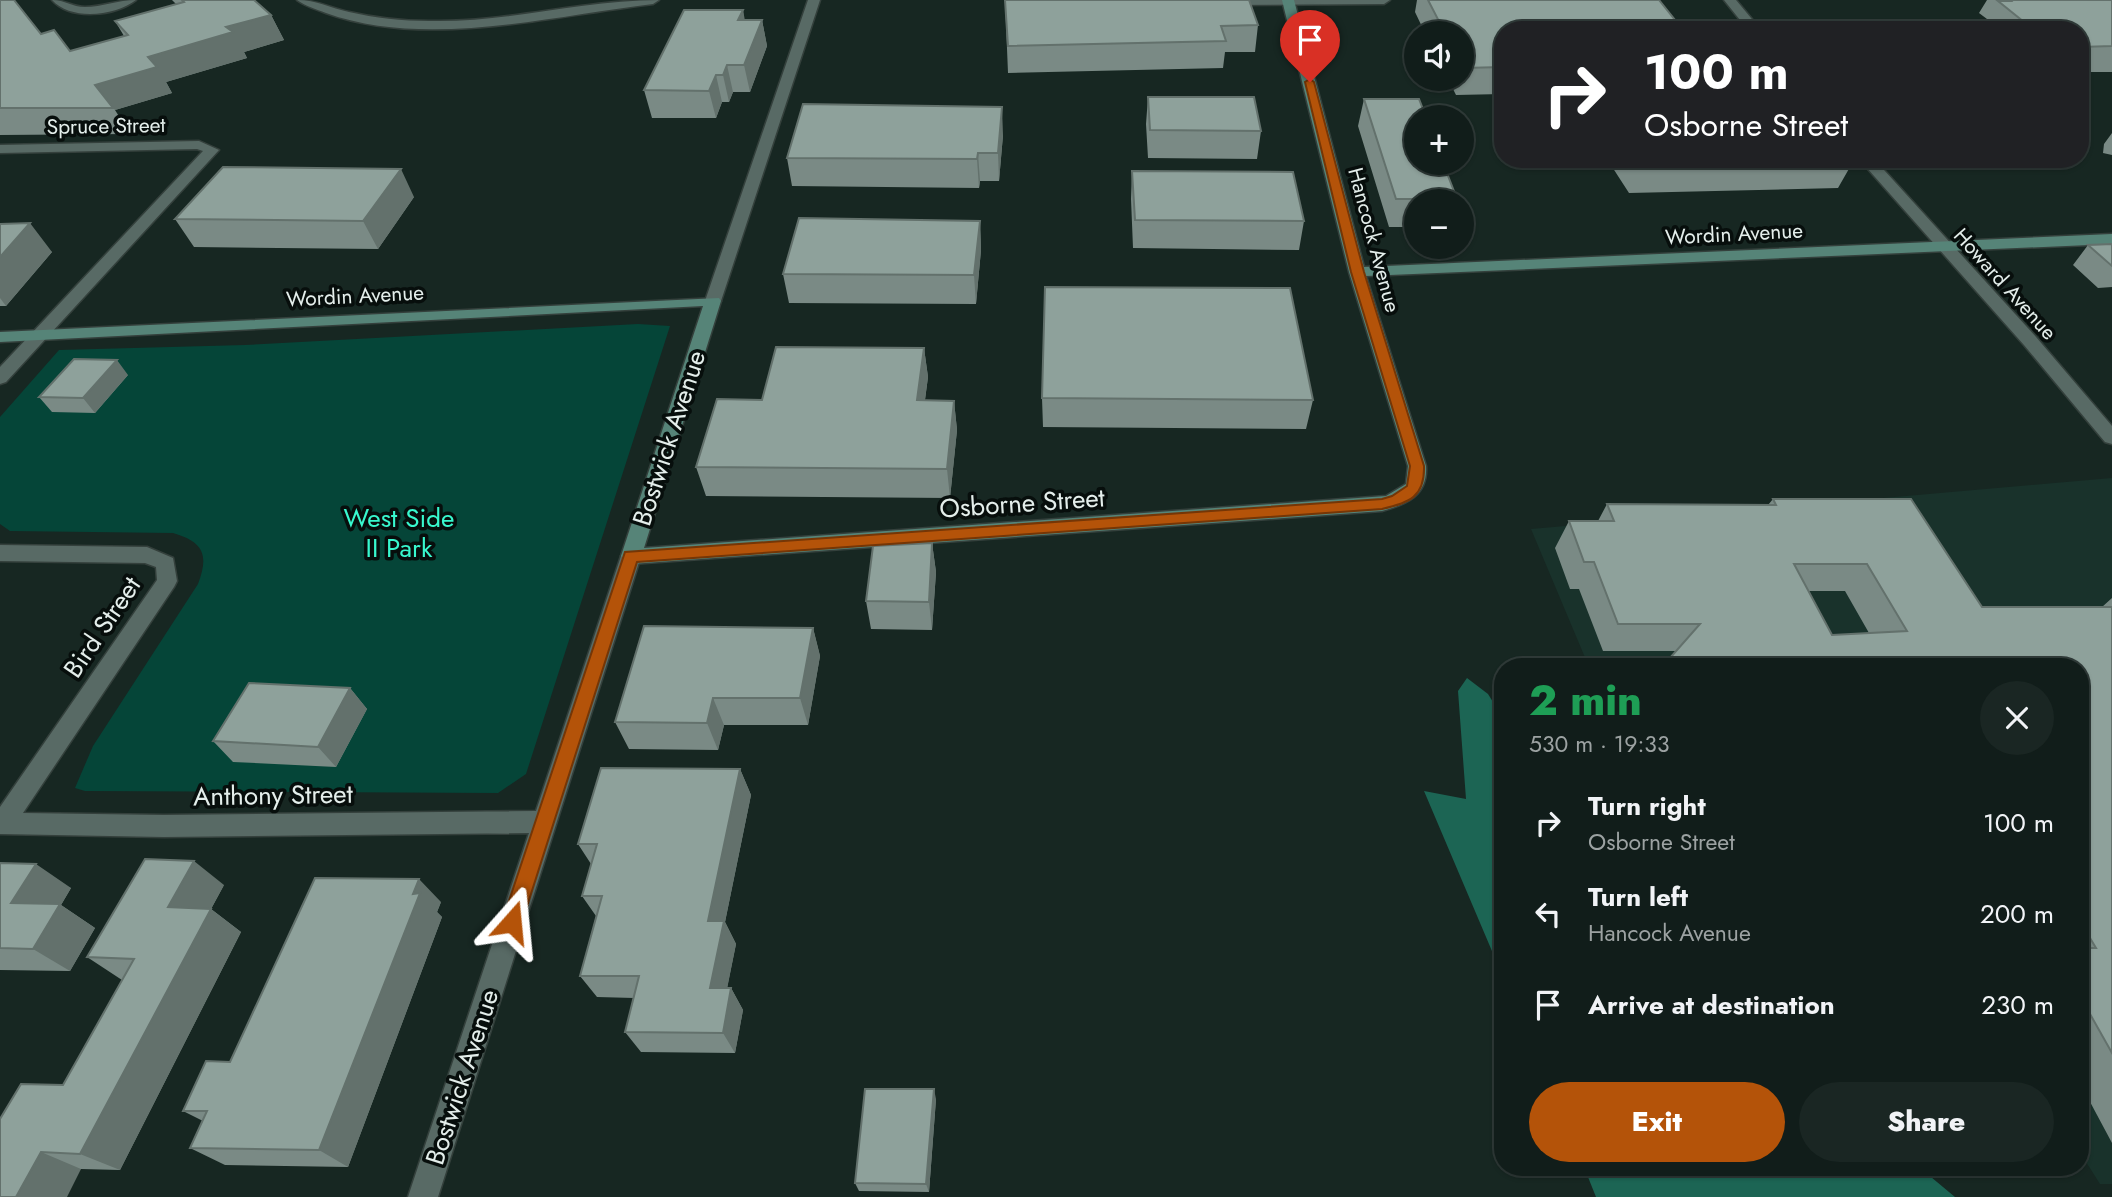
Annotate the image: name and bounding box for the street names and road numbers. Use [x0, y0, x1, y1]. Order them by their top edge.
street label: Spruce Street [46, 110, 166, 142]
street label: Hancock Avenue [1340, 164, 1408, 316]
street label: Wordin Avenue [1664, 215, 1804, 253]
street label: Howard Avenue [1947, 221, 2064, 347]
street label: Wordin Avenue [285, 277, 425, 315]
street label: Bostwick Avenue [623, 345, 715, 531]
street label: Osborne Street [938, 478, 1107, 528]
street label: Bird Street [54, 568, 150, 685]
street label: Anthony Street [193, 775, 354, 815]
street label: Bostwick Avenue [416, 984, 508, 1170]

